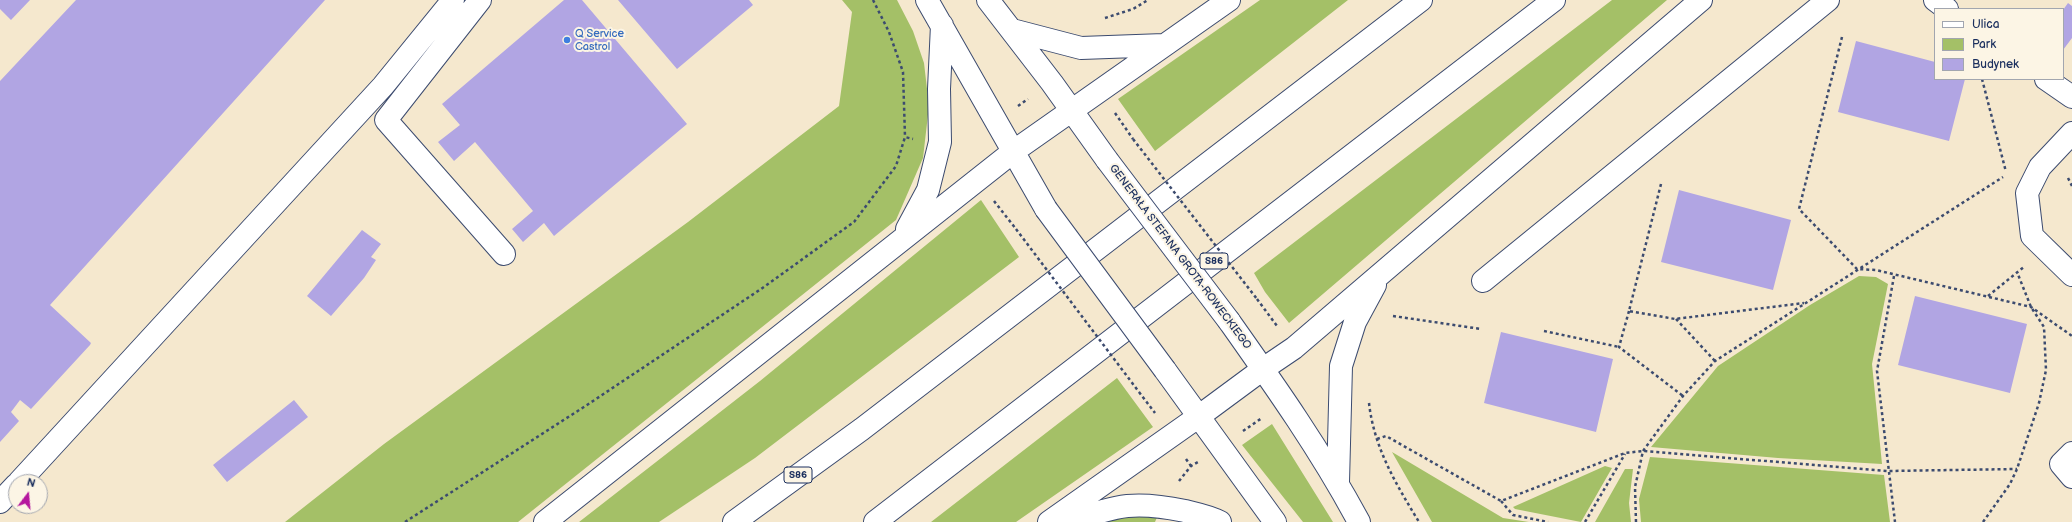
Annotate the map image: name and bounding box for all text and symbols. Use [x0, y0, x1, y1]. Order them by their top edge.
legend [1934, 8, 2064, 80]
text: Ulica [1972, 17, 1999, 32]
place label: Q Service Castrol [575, 27, 624, 53]
marker: Q Service Castrol [562, 35, 572, 45]
text: Park [1972, 37, 1996, 52]
text: Budynek [1972, 57, 2019, 72]
street label: GENERAŁA STEFANA GROTA-ROWECKIEGO [1106, 162, 1254, 352]
road number: S86 [1200, 253, 1228, 269]
road number: S86 [784, 467, 812, 483]
north arrow [8, 474, 48, 514]
text: N [25, 476, 37, 490]

